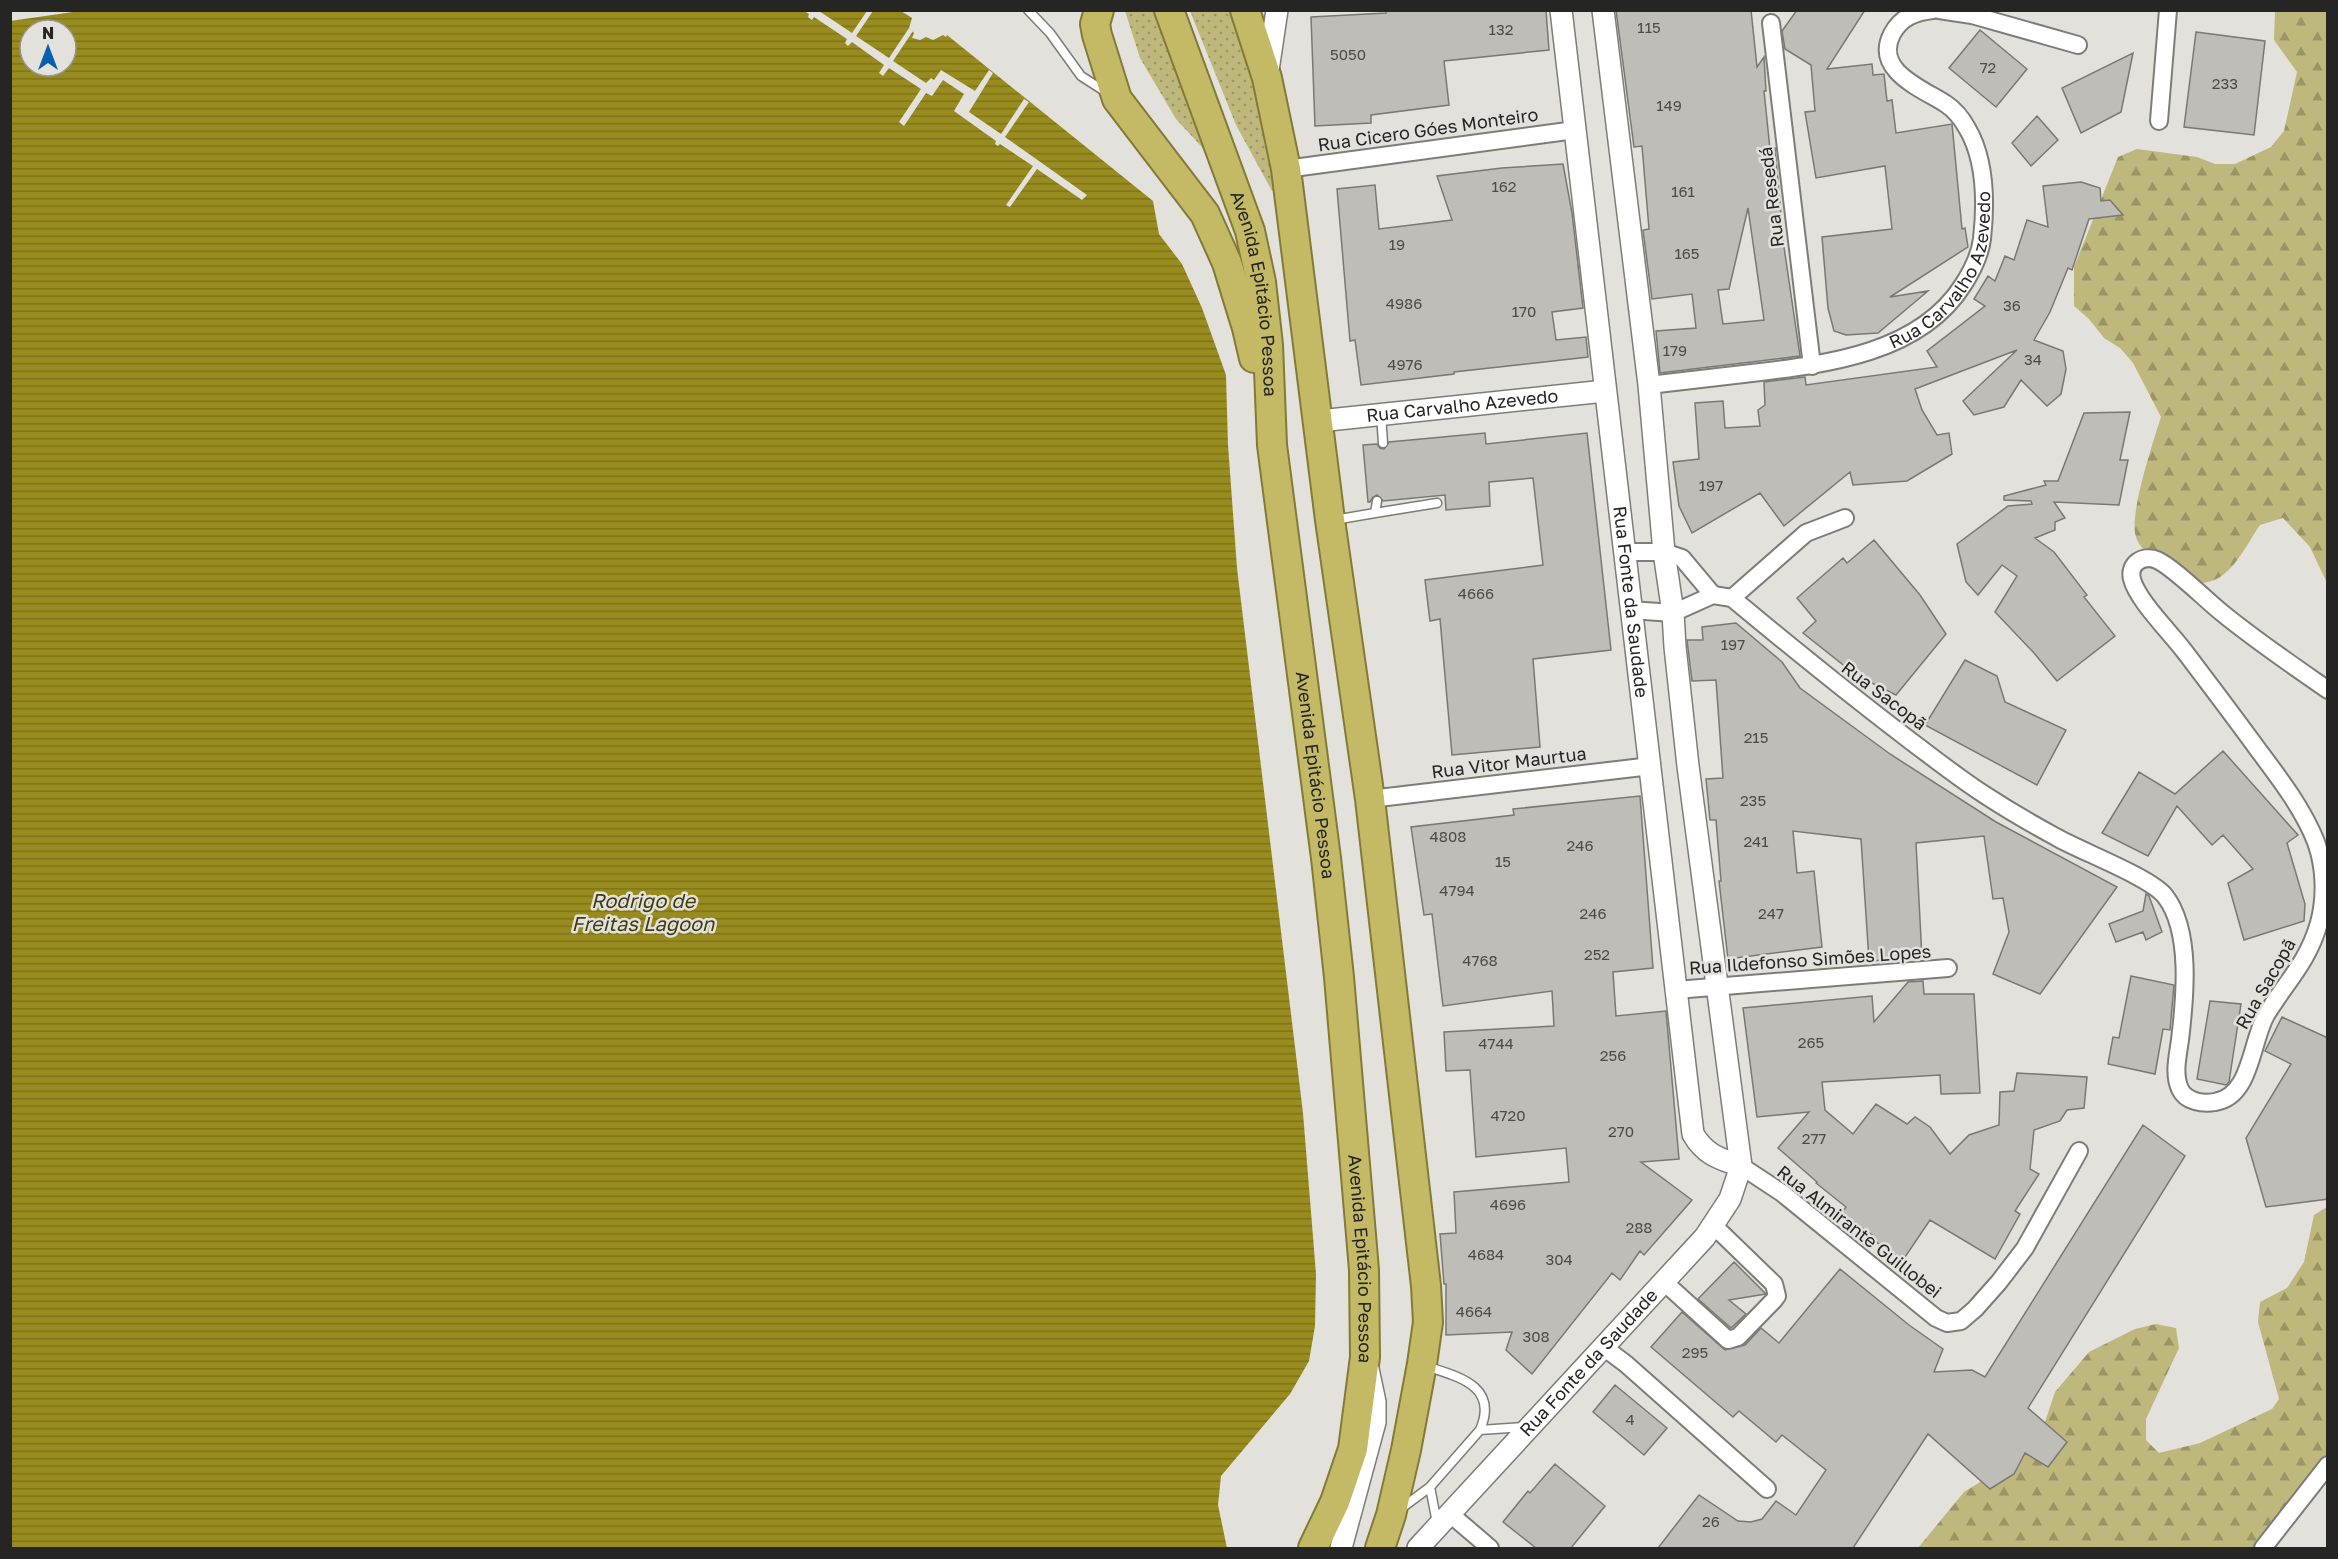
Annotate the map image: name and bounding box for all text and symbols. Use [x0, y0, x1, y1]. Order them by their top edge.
north arrow [18, 18, 78, 78]
house number: 115 [1637, 18, 1661, 36]
house number: 132 [1489, 20, 1513, 38]
text: N [42, 23, 54, 43]
house number: 5050 [1330, 45, 1366, 63]
house number: 72 [1980, 58, 1996, 76]
house number: 233 [2212, 74, 2238, 92]
house number: 149 [1656, 96, 1682, 114]
street label: Rua Cicero Góes Monteiro [1316, 103, 1539, 155]
street label: Rua Resedá [1754, 146, 1788, 249]
house number: 162 [1491, 177, 1517, 195]
house number: 161 [1671, 182, 1695, 200]
street label: Avenida Epitácio Pessoa [1226, 187, 1282, 397]
street label: Rua Carvalho Azevedo [1885, 191, 1994, 353]
house number: 19 [1389, 235, 1405, 253]
house number: 165 [1674, 244, 1700, 262]
house number: 4986 [1386, 294, 1422, 312]
house number: 36 [2003, 296, 2021, 314]
house number: 170 [1512, 302, 1536, 320]
house number: 179 [1663, 341, 1687, 359]
house number: 34 [2024, 350, 2042, 368]
house number: 4976 [1387, 355, 1423, 373]
street label: Rua Carvalho Azevedo [1365, 384, 1559, 426]
house number: 197 [1699, 476, 1723, 494]
street label: Rua Fonte da Saudade [1609, 505, 1654, 699]
house number: 4666 [1458, 584, 1494, 602]
house number: 197 [1721, 635, 1745, 653]
street label: Rua Sacopã [1838, 656, 1932, 734]
street label: Avenida Epitácio Pessoa [1292, 670, 1340, 880]
house number: 215 [1744, 728, 1768, 746]
street label: Rua Vitor Maurtua [1430, 742, 1588, 782]
house number: 235 [1740, 791, 1766, 809]
house number: 4808 [1430, 827, 1466, 845]
house number: 241 [1743, 832, 1769, 850]
house number: 246 [1567, 836, 1593, 854]
house number: 15 [1495, 852, 1511, 870]
house number: 4794 [1439, 881, 1475, 899]
water label: Rodrigo de Freitas Lagoon [572, 888, 715, 936]
house number: 246 [1580, 904, 1606, 922]
house number: 247 [1758, 904, 1784, 922]
street label: Rua Sacopã [2230, 934, 2300, 1033]
street label: Rua Ildefonso Simões Lopes [1688, 940, 1932, 978]
house number: 252 [1584, 945, 1610, 963]
house number: 4768 [1462, 951, 1498, 969]
house number: 265 [1798, 1033, 1824, 1051]
house number: 4744 [1478, 1034, 1514, 1052]
house number: 256 [1600, 1046, 1626, 1064]
house number: 4720 [1490, 1106, 1526, 1124]
house number: 270 [1608, 1122, 1634, 1140]
house number: 277 [1802, 1129, 1826, 1147]
street label: Avenida Epitácio Pessoa [1344, 1153, 1377, 1365]
street label: Rua Almirante Guillobei [1773, 1160, 1946, 1302]
house number: 4696 [1490, 1195, 1526, 1213]
house number: 288 [1625, 1218, 1653, 1236]
house number: 4684 [1468, 1245, 1504, 1263]
house number: 304 [1545, 1250, 1573, 1268]
street label: Rua Fonte da Saudade [1515, 1284, 1662, 1440]
house number: 4664 [1456, 1302, 1492, 1320]
house number: 308 [1522, 1327, 1550, 1345]
house number: 295 [1682, 1343, 1708, 1361]
house number: 4 [1625, 1410, 1635, 1428]
house number: 26 [1702, 1512, 1720, 1530]

